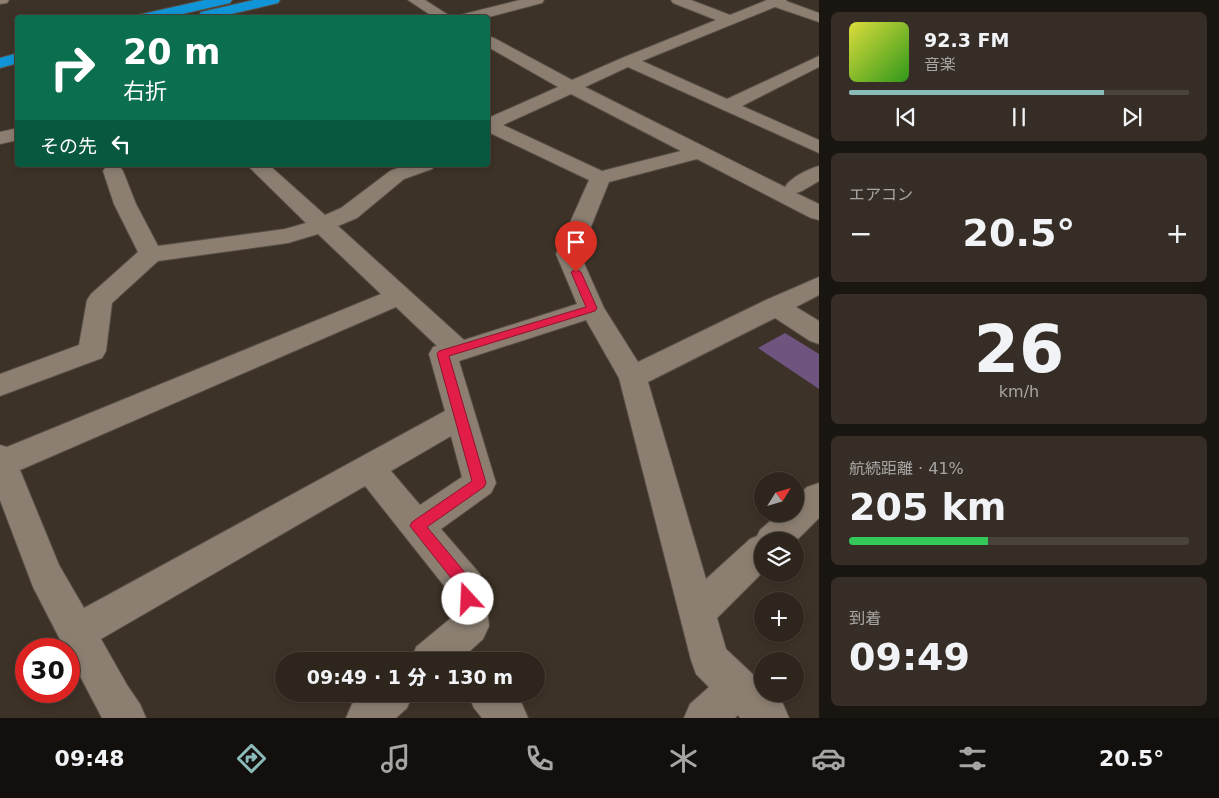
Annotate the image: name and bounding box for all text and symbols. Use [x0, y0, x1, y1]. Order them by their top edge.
text: 92.3 FM [924, 29, 1009, 51]
text: 20 m [123, 32, 220, 72]
icon: right [40, 35, 105, 100]
text: 音楽 [924, 55, 956, 74]
text: 右折 [123, 79, 167, 104]
icon: previous [892, 103, 920, 131]
icon: pause [1005, 103, 1033, 131]
icon: next [1118, 103, 1146, 131]
icon: left [107, 130, 135, 158]
text: その先 [40, 135, 97, 157]
text: エアコン [849, 185, 913, 204]
text: 20.5° [963, 211, 1075, 255]
text: − [849, 217, 872, 250]
text: + [1166, 217, 1189, 250]
pin [555, 221, 597, 272]
icon: arrive [562, 228, 590, 256]
text: 26 [974, 312, 1064, 387]
text: km/h [999, 382, 1039, 401]
text: 航続距離 · 41% [849, 459, 964, 478]
north arrow [754, 472, 804, 522]
map controls [754, 472, 804, 702]
text: 205 km [849, 485, 1006, 529]
button: layers [754, 532, 804, 582]
position arrow [441, 572, 493, 624]
button: + [754, 592, 804, 642]
text: 到着 [849, 609, 881, 628]
text: 09:49 [849, 635, 970, 679]
speed limit sign: 30 [15, 638, 80, 703]
button: − [754, 652, 804, 702]
text: 09:49 · 1 分 · 130 m [307, 666, 513, 688]
icon: directions [234, 741, 269, 776]
icon: music [378, 741, 413, 776]
icon: phone [522, 741, 557, 776]
icon: climate [666, 741, 701, 776]
icon: car [811, 741, 846, 776]
icon: filters [955, 741, 990, 776]
text: 09:48 [55, 746, 125, 771]
text: 20.5° [1099, 746, 1164, 771]

